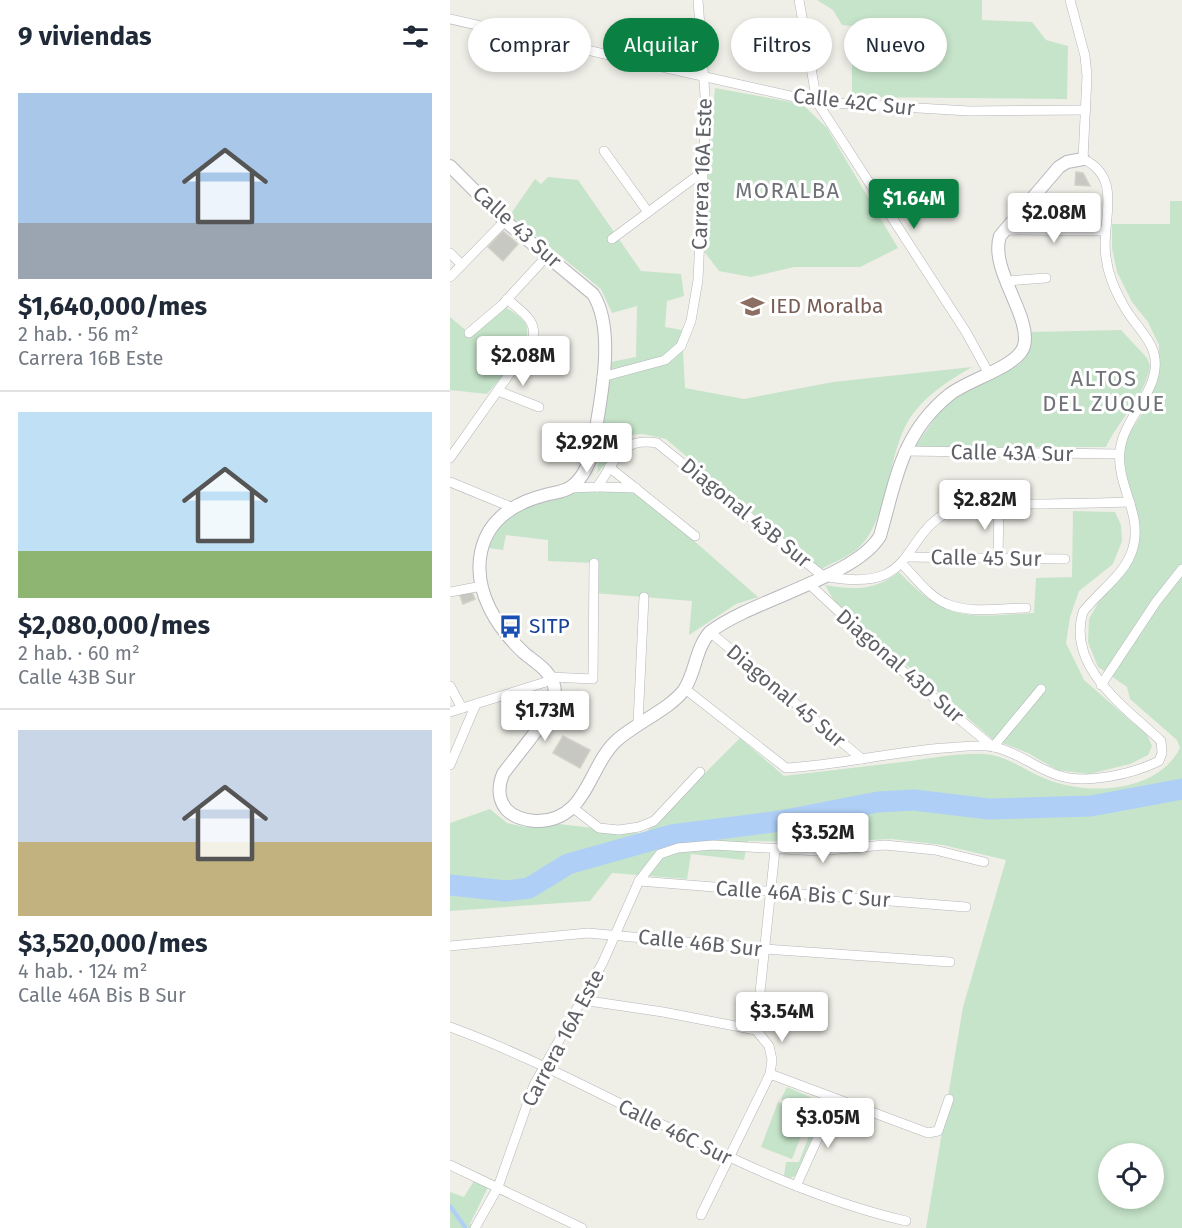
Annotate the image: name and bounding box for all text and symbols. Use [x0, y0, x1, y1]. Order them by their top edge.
chip: Comprar [468, 18, 591, 72]
chip: Alquilar [603, 18, 719, 72]
chip: Filtros [731, 18, 832, 72]
chip: Nuevo [844, 18, 947, 72]
icon: filters [399, 20, 432, 53]
text: 9 viviendas [18, 21, 152, 52]
street label: Calle 42C Sur [792, 83, 916, 121]
street label: Carrera 16A Este [686, 98, 718, 250]
icon: home [171, 132, 279, 240]
district label: MORALBA [735, 177, 841, 204]
pin: $1.64M [865, 179, 963, 230]
street label: Calle 43 Sur [467, 180, 567, 274]
text: $1.64M [883, 186, 945, 210]
pin: $2.08M [1005, 193, 1103, 244]
text: $2.08M [1022, 200, 1086, 224]
text: $1,640,000/mes [18, 291, 207, 322]
school or university icon: IED Moralba [739, 293, 765, 319]
place label: IED Moralba [770, 293, 884, 319]
text: 2 hab. · 56 m² [18, 322, 139, 346]
pin: $2.08M [474, 336, 572, 387]
text: $2.08M [491, 343, 555, 367]
text: Carrera 16B Este [18, 346, 163, 370]
district label: ALTOS DEL ZUQUE [1042, 365, 1166, 417]
pin: $2.92M [538, 423, 636, 474]
text: $2.92M [556, 430, 618, 454]
street label: Calle 43A Sur [950, 439, 1074, 467]
icon: home [171, 451, 279, 559]
street label: Diagonal 43B Sur [676, 453, 816, 573]
pin: $2.82M [936, 480, 1034, 531]
text: $2.82M [953, 487, 1017, 511]
street label: Calle 45 Sur [930, 544, 1042, 572]
street label: Diagonal 43D Sur [831, 603, 969, 729]
text: $2,080,000/mes [18, 610, 210, 641]
bus stop icon: SITP [498, 613, 524, 639]
place label: SITP [529, 613, 570, 639]
street label: Diagonal 45 Sur [721, 639, 851, 753]
text: 2 hab. · 60 m² [18, 641, 140, 665]
text: Calle 43B Sur [18, 665, 136, 689]
pin: $1.73M [496, 691, 594, 742]
text: $1.73M [515, 698, 575, 722]
icon: home [171, 769, 279, 877]
pin: $3.52M [774, 813, 872, 864]
text: $3.52M [792, 820, 854, 844]
street label: Calle 46A Bis C Sur [715, 875, 891, 913]
street label: Calle 46B Sur [637, 924, 763, 962]
text: $3,520,000/mes [18, 928, 208, 959]
text: 4 hab. · 124 m² [18, 959, 147, 983]
street label: Carrera 16A Este [516, 965, 610, 1111]
text: Calle 46A Bis B Sur [18, 983, 186, 1007]
pin: $3.54M [733, 992, 831, 1043]
text: $3.54M [750, 999, 814, 1023]
street label: Calle 46C Sur [614, 1093, 736, 1171]
pin: $3.05M [779, 1098, 877, 1149]
text: $3.05M [796, 1105, 860, 1129]
map controls [1098, 1143, 1164, 1209]
button: locate [1098, 1143, 1164, 1209]

